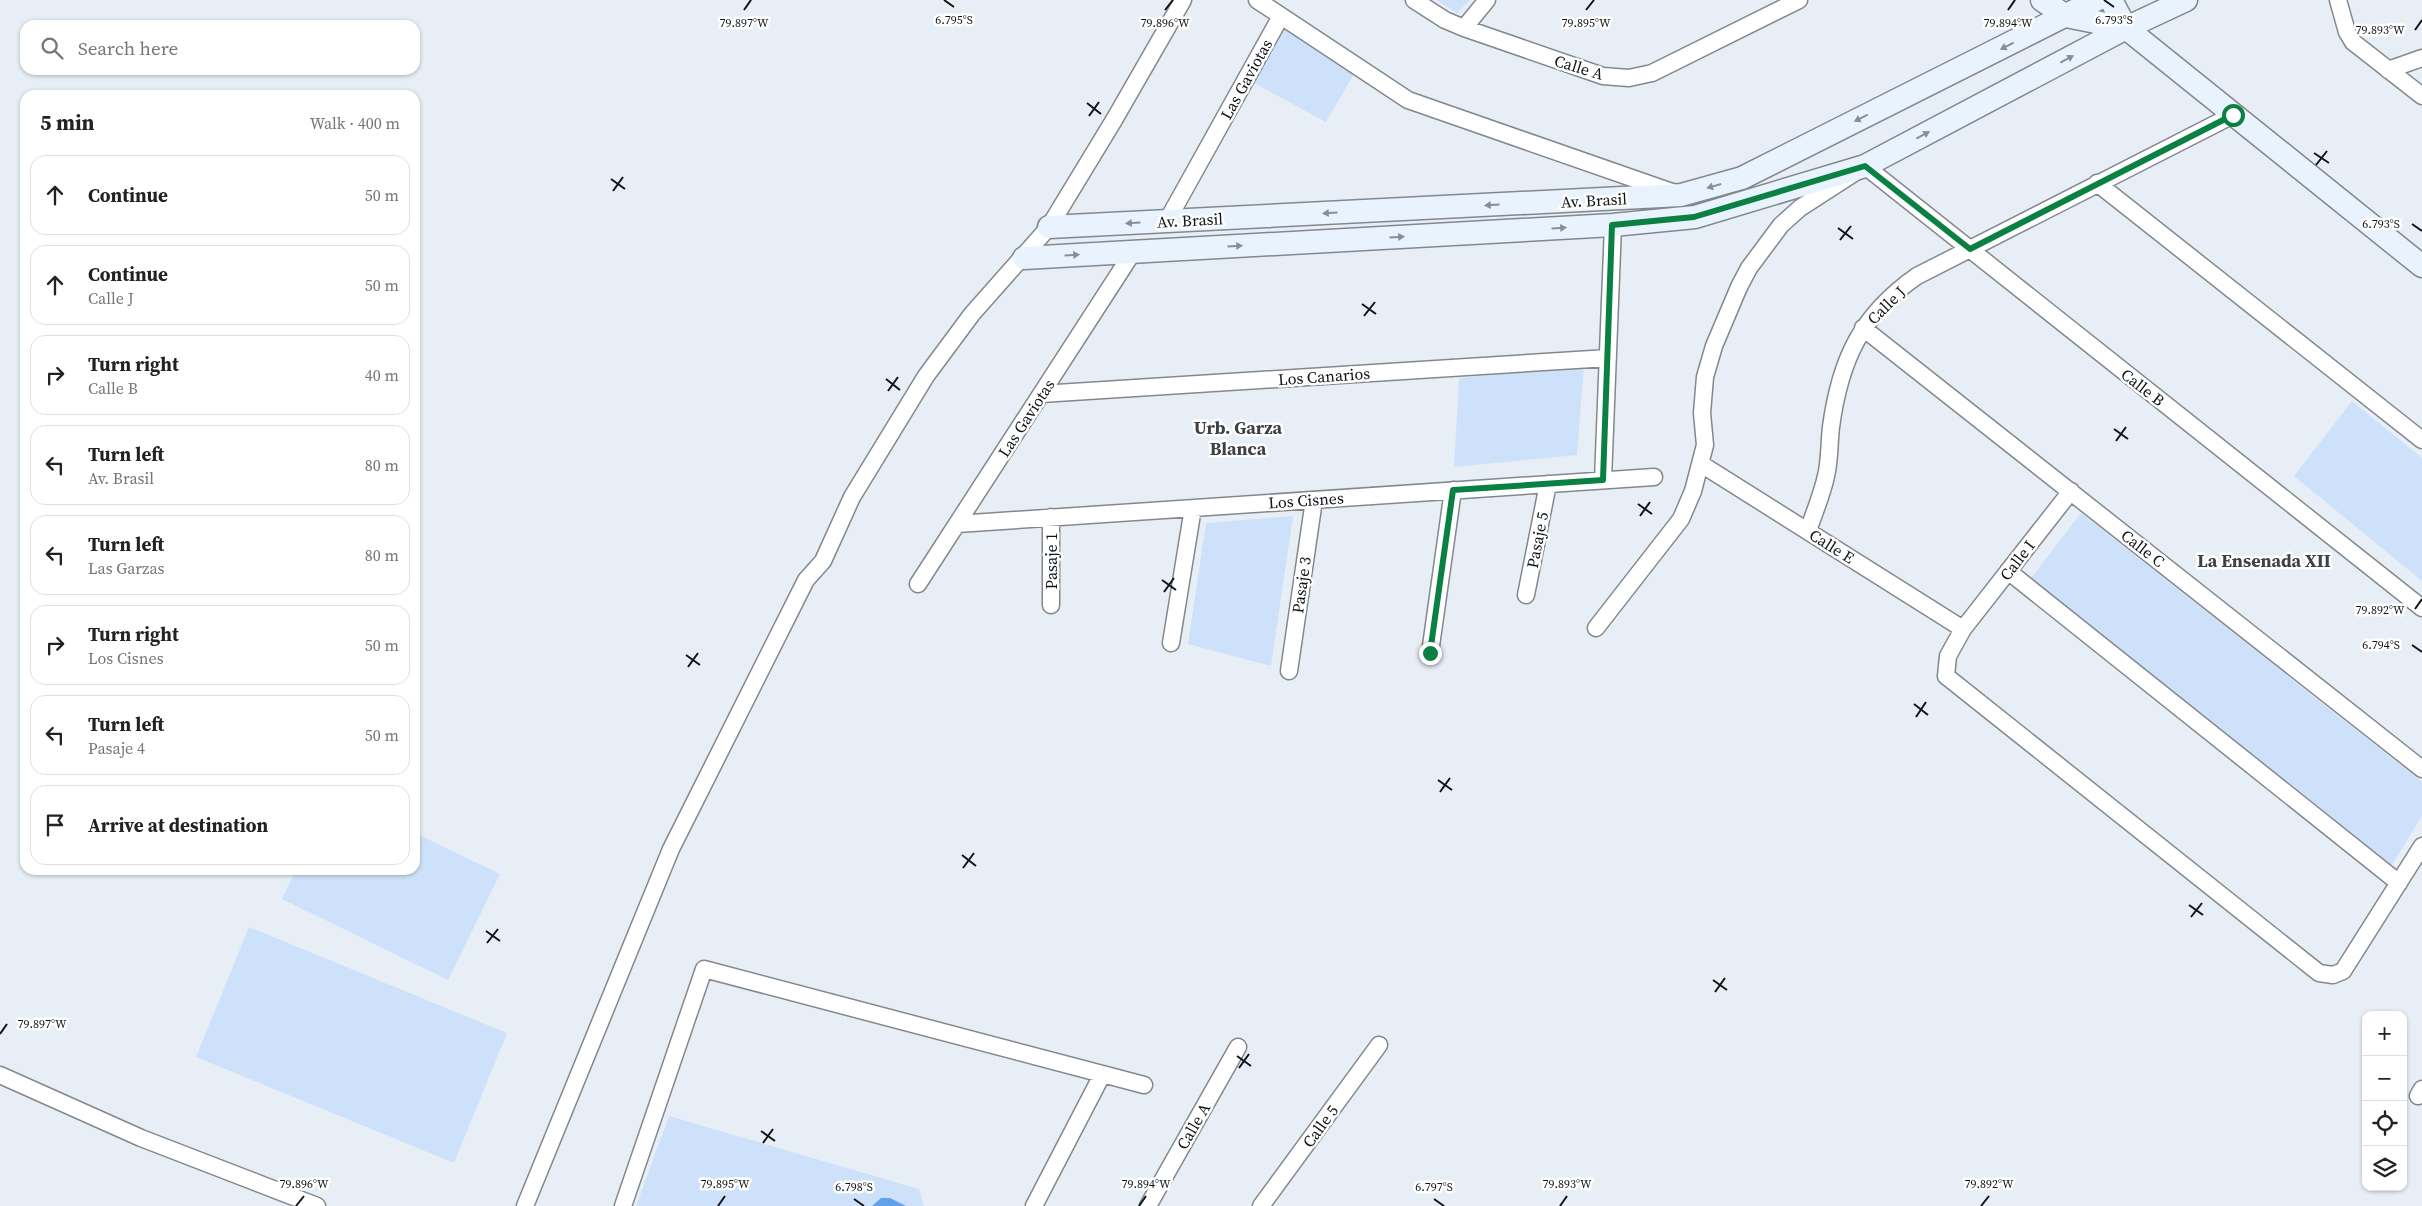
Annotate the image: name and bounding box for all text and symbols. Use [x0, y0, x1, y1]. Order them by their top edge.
text: 6.795°S [935, 12, 973, 28]
text: 6.793°S [2095, 12, 2133, 28]
text: 79.897°W [719, 15, 769, 31]
text: 79.896°W [1140, 15, 1190, 31]
text: 79.895°W [1561, 15, 1611, 31]
text: 79.894°W [1983, 15, 2033, 31]
search box [20, 20, 420, 75]
text: 79.893°W [2355, 22, 2405, 38]
icon: search [38, 34, 66, 62]
text: Search here [78, 35, 178, 61]
street label: Las Gaviotas [1215, 35, 1277, 123]
one-way arrow [1999, 41, 2014, 50]
street label: Calle A [1552, 49, 1607, 85]
one-way arrow [2059, 55, 2074, 63]
route start [2222, 104, 2245, 127]
text: 5 min [40, 108, 95, 137]
text: Walk · 400 m [310, 112, 400, 134]
one-way arrow [1854, 114, 1868, 122]
one-way arrow [1916, 131, 1930, 139]
icon: ahead [41, 181, 69, 209]
text: Continue [88, 182, 168, 208]
one-way arrow [1706, 182, 1721, 190]
text: 50 m [365, 184, 399, 206]
street label: Av. Brasil [1560, 187, 1628, 213]
one-way arrow [1484, 201, 1500, 209]
street label: Av. Brasil [1156, 207, 1224, 233]
one-way arrow [1322, 209, 1338, 217]
text: 6.793°S [2362, 216, 2400, 232]
one-way arrow [1124, 219, 1140, 227]
one-way arrow [1551, 223, 1567, 231]
one-way arrow [1389, 232, 1405, 240]
one-way arrow [1227, 241, 1243, 249]
one-way arrow [1065, 250, 1081, 258]
text: Continue [88, 261, 168, 287]
icon: ahead [41, 271, 69, 299]
text: 50 m [365, 274, 399, 296]
street label: Calle J [1862, 281, 1910, 329]
text: Calle J [88, 287, 134, 309]
text: Turn right [88, 351, 179, 377]
icon: right [41, 361, 69, 389]
street label: Los Canarios [1277, 362, 1371, 390]
street label: Calle B [2117, 363, 2169, 411]
text: 40 m [365, 364, 399, 386]
street label: Las Gaviotas [993, 375, 1059, 461]
text: Calle B [88, 377, 138, 399]
district label: Urb. Garza Blanca [1194, 415, 1283, 461]
text: Turn left [88, 441, 164, 467]
icon: left [41, 451, 69, 479]
text: 80 m [365, 454, 399, 476]
text: Av. Brasil [88, 467, 154, 489]
street label: Los Cisnes [1268, 486, 1345, 514]
street label: Pasaje 5 [1521, 510, 1553, 570]
street label: Calle E [1805, 524, 1859, 569]
street label: Calle C [2117, 524, 2169, 572]
text: Turn left [88, 531, 164, 557]
street label: Pasaje 1 [1040, 533, 1062, 589]
street label: Calle I [1994, 535, 2040, 585]
icon: left [41, 541, 69, 569]
text: 80 m [365, 544, 399, 566]
district label: La Ensenada XII [2197, 548, 2331, 573]
street label: Pasaje 3 [1286, 555, 1316, 615]
text: Las Garzas [88, 557, 164, 579]
text: 79.892°W [2355, 602, 2405, 618]
text: Turn right [88, 621, 179, 647]
icon: right [41, 631, 69, 659]
text: 50 m [365, 634, 399, 656]
text: 6.794°S [2362, 637, 2400, 653]
route end [1419, 642, 1442, 665]
text: Los Cisnes [88, 647, 164, 669]
text: Turn left [88, 711, 164, 737]
icon: left [41, 721, 69, 749]
text: 50 m [365, 724, 399, 746]
text: Pasaje 4 [88, 737, 145, 759]
icon: arrive [41, 811, 69, 839]
text: Arrive at destination [88, 812, 268, 838]
map controls [2362, 1011, 2407, 1191]
button: + [2362, 1011, 2407, 1056]
text: 79.897°W [17, 1016, 67, 1032]
button: − [2362, 1056, 2407, 1101]
street label: Calle A [1171, 1098, 1215, 1153]
street label: Calle 5 [1297, 1100, 1343, 1152]
button: locate [2362, 1101, 2407, 1146]
button: layers [2362, 1146, 2407, 1191]
text: 79.896°W [279, 1176, 329, 1192]
text: 79.895°W [700, 1176, 750, 1192]
text: 79.894°W [1121, 1176, 1171, 1192]
text: 79.893°W [1542, 1176, 1592, 1192]
text: 79.892°W [1964, 1176, 2014, 1192]
text: 6.798°S [835, 1179, 873, 1195]
text: 6.797°S [1415, 1179, 1453, 1195]

